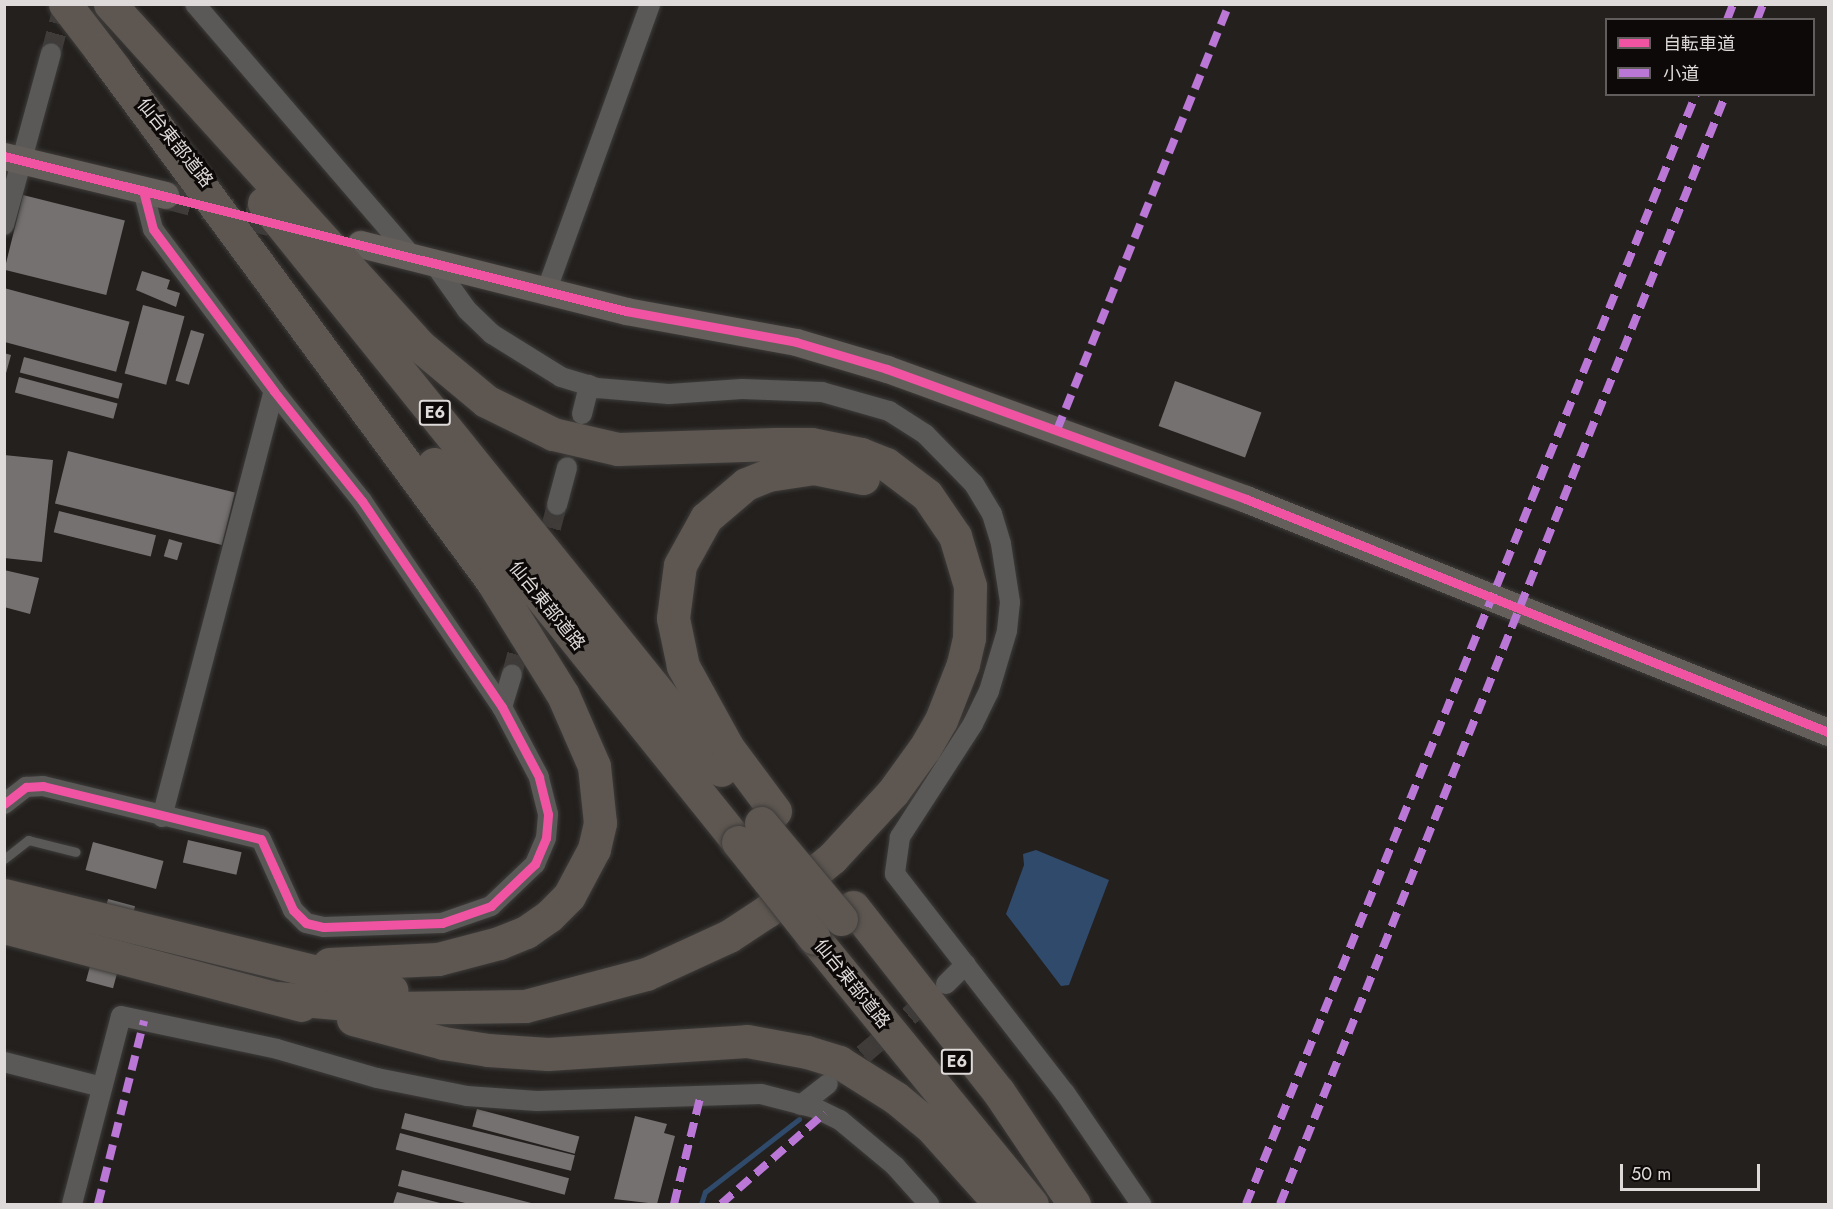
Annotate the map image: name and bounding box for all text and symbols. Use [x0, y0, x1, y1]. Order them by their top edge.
legend [1605, 18, 1815, 96]
text: 自転車道 [1663, 31, 1735, 57]
text: 小道 [1663, 61, 1699, 87]
street label: 仙台東部道路 [133, 94, 217, 192]
road number: E6 [418, 400, 452, 426]
street label: 仙台東部道路 [505, 557, 589, 655]
street label: 仙台東部道路 [810, 935, 894, 1033]
road number: E6 [940, 1049, 974, 1075]
scale bar [1623, 1152, 1762, 1190]
text: 50 m [1631, 1161, 1671, 1187]

